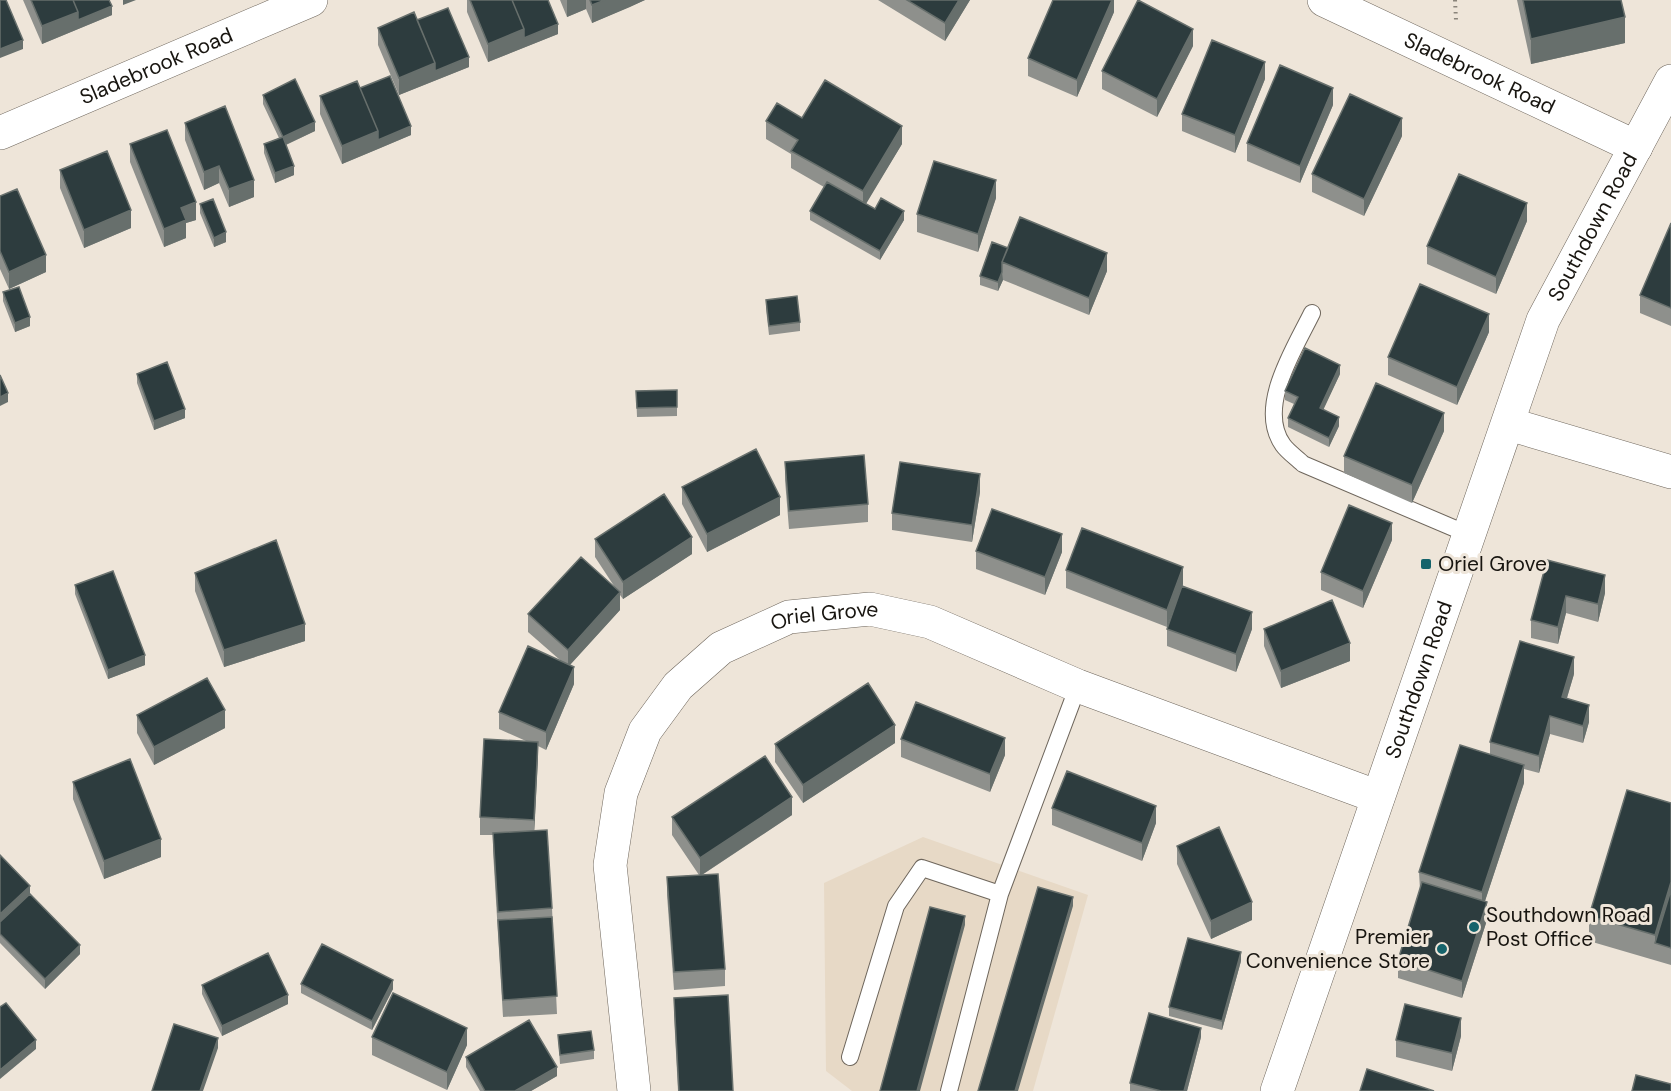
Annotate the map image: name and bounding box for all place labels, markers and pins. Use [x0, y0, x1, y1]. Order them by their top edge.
place label: Oriel Grove [1438, 550, 1547, 578]
marker: Oriel Grove [1419, 557, 1433, 571]
place label: Southdown Road Post Office [1486, 901, 1651, 953]
marker: Southdown Road Post Office [1467, 920, 1481, 934]
place label: Premier Convenience Store [1246, 923, 1430, 975]
marker: Premier Convenience Store [1435, 942, 1449, 956]

